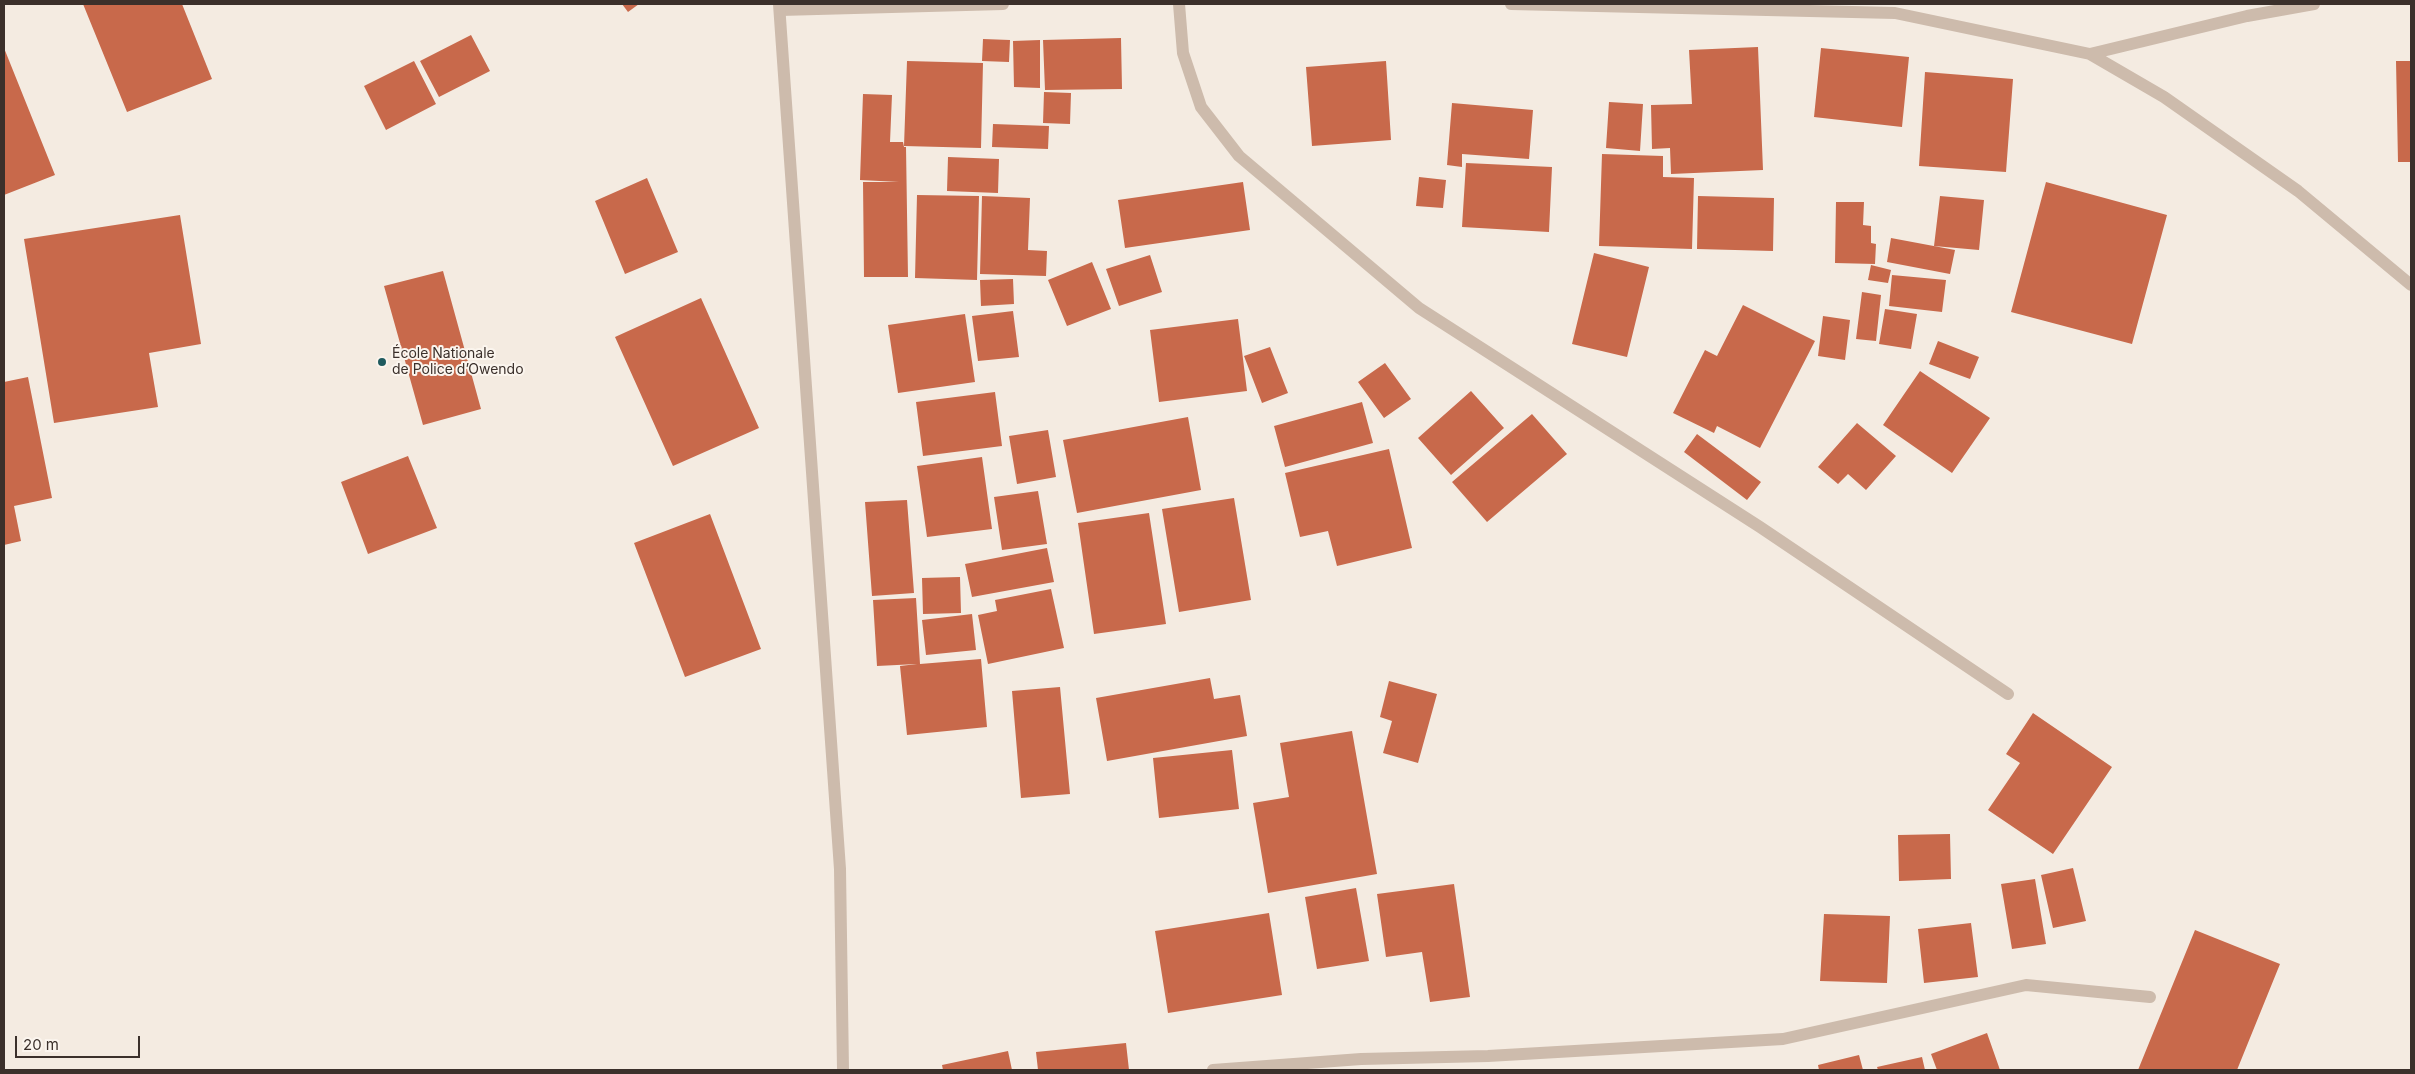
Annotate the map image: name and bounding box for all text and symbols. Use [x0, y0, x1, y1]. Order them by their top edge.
place label: École Nationale de Police d’Owendo [392, 346, 524, 378]
marker: École Nationale de Police d’Owendo [376, 356, 388, 368]
scale bar [18, 1026, 142, 1058]
text: 20 m [23, 1035, 59, 1054]

